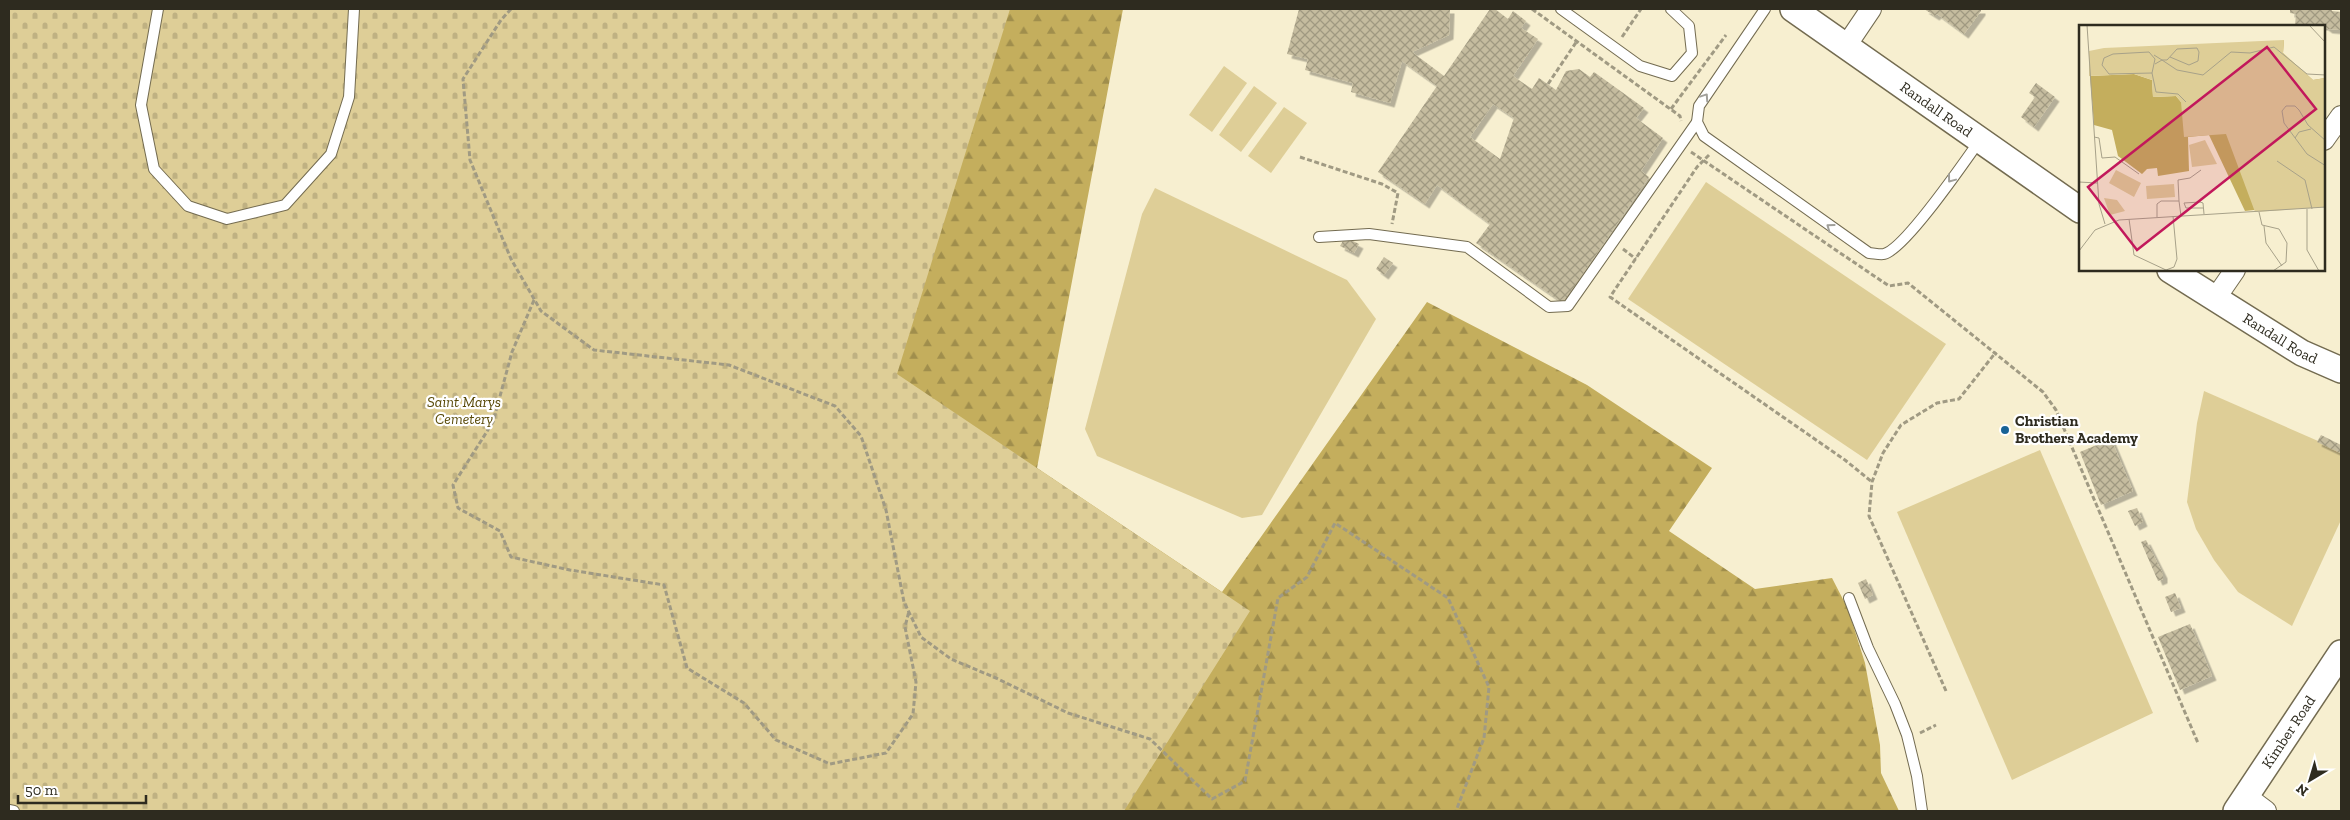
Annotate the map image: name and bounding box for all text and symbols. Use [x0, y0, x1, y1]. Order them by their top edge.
inset map [2079, 25, 2325, 271]
street label: Randall Road [1897, 78, 1977, 141]
one-way arrow [1699, 94, 1708, 103]
one-way arrow [1948, 173, 1956, 182]
one-way arrow [1827, 224, 1836, 233]
street label: Randall Road [2240, 309, 2321, 368]
park label: Saint Marys Cemetery [427, 393, 501, 428]
place label: Christian Brothers Academy [2015, 412, 2138, 447]
marker: Christian Brothers Academy [1999, 424, 2011, 436]
street label: Kimber Road [2258, 691, 2320, 772]
north arrow [2285, 755, 2335, 805]
scale bar [18, 772, 145, 804]
text: N [2293, 780, 2312, 800]
text: 50 m [25, 781, 58, 799]

